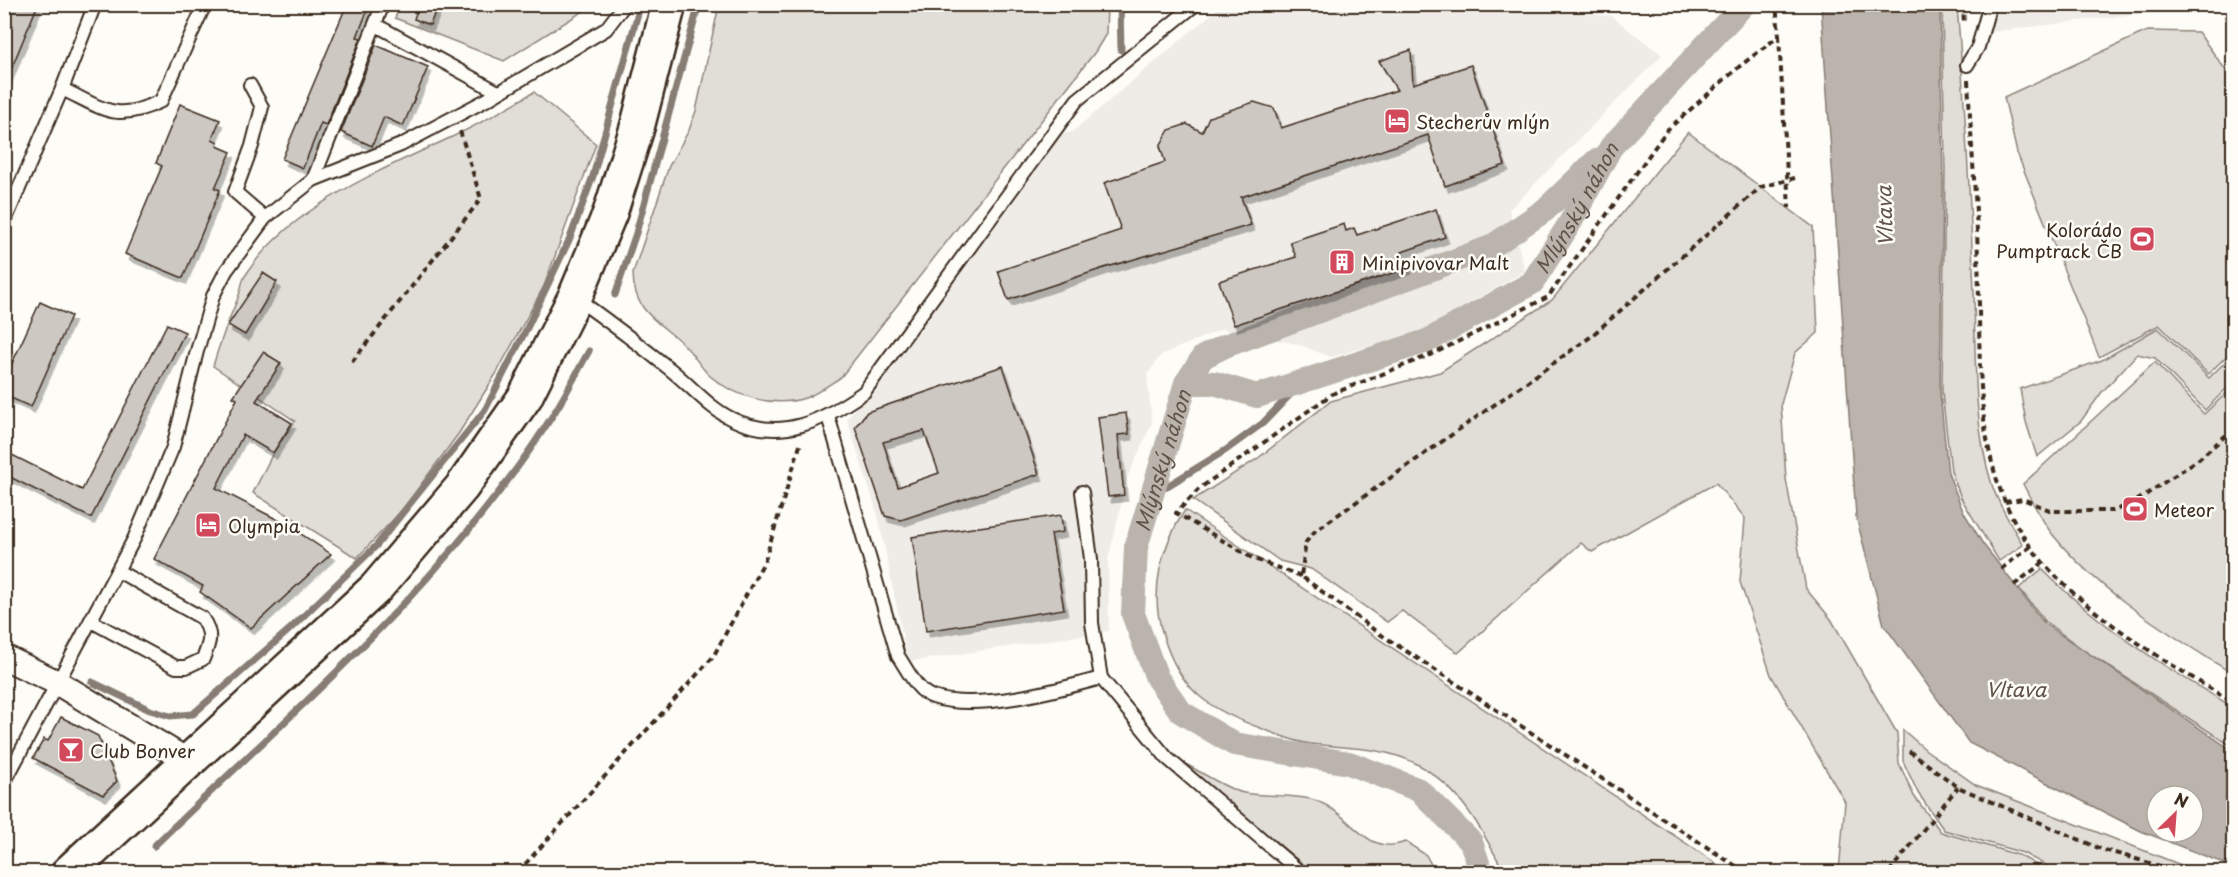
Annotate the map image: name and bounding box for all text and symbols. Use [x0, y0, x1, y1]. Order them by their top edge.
hotel icon: Stecherův mlýn [1382, 106, 1412, 136]
place label: Stecherův mlýn [1416, 108, 1550, 135]
water label: Mlýnský náhon [1527, 136, 1626, 279]
water label: Vltava [1868, 184, 1900, 247]
place label: Kolorádo Pumptrack ČB [1996, 216, 2122, 264]
sports icon: Kolorádo Pumptrack ČB [2127, 224, 2157, 254]
building icon: Minipivovar Malt [1327, 247, 1357, 277]
place label: Minipivovar Malt [1362, 249, 1509, 276]
water label: Mlýnský náhon [1127, 385, 1198, 535]
sports icon: Meteor [2120, 494, 2150, 524]
place label: Meteor [2154, 496, 2215, 523]
hotel icon: Olympia [193, 510, 223, 540]
place label: Olympia [228, 512, 301, 539]
water label: Vltava [1986, 674, 2048, 704]
bar icon: Club Bonver [56, 735, 86, 765]
place label: Club Bonver [90, 737, 196, 764]
north arrow [2145, 784, 2205, 844]
text: N [2171, 786, 2193, 813]

